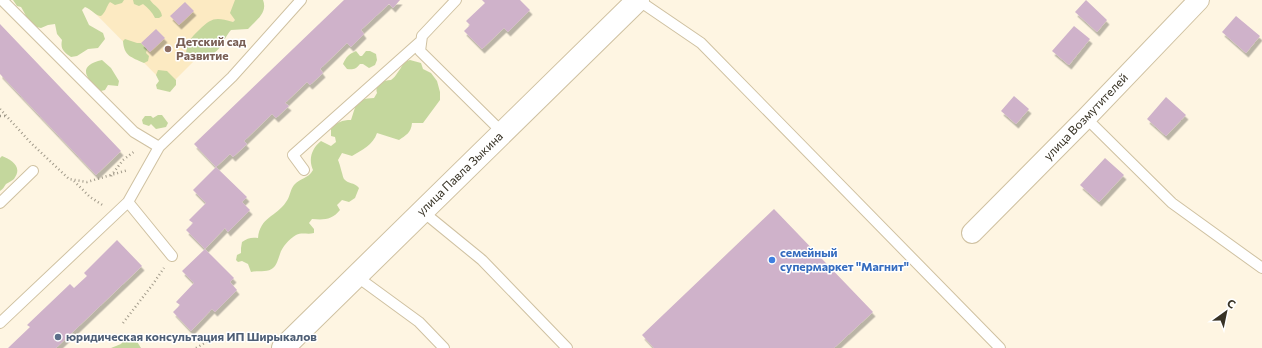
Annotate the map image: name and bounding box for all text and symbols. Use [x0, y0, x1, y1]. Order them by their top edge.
place label: Детский сад Развитие [176, 34, 247, 62]
marker: Детский сад Развитие [163, 44, 173, 54]
street label: улица Возмутителей [1040, 70, 1130, 163]
street label: улица Павла Зыкина [413, 129, 505, 218]
place label: семейный супермаркет "Магнит" [780, 245, 909, 273]
marker: семейный супермаркет "Магнит" [767, 255, 777, 265]
north arrow [1206, 292, 1246, 332]
text: С [1225, 296, 1239, 311]
place label: юридическая консультация ИП Ширыкалов [66, 329, 317, 343]
marker: юридическая консультация ИП Ширыкалов [53, 332, 63, 342]

